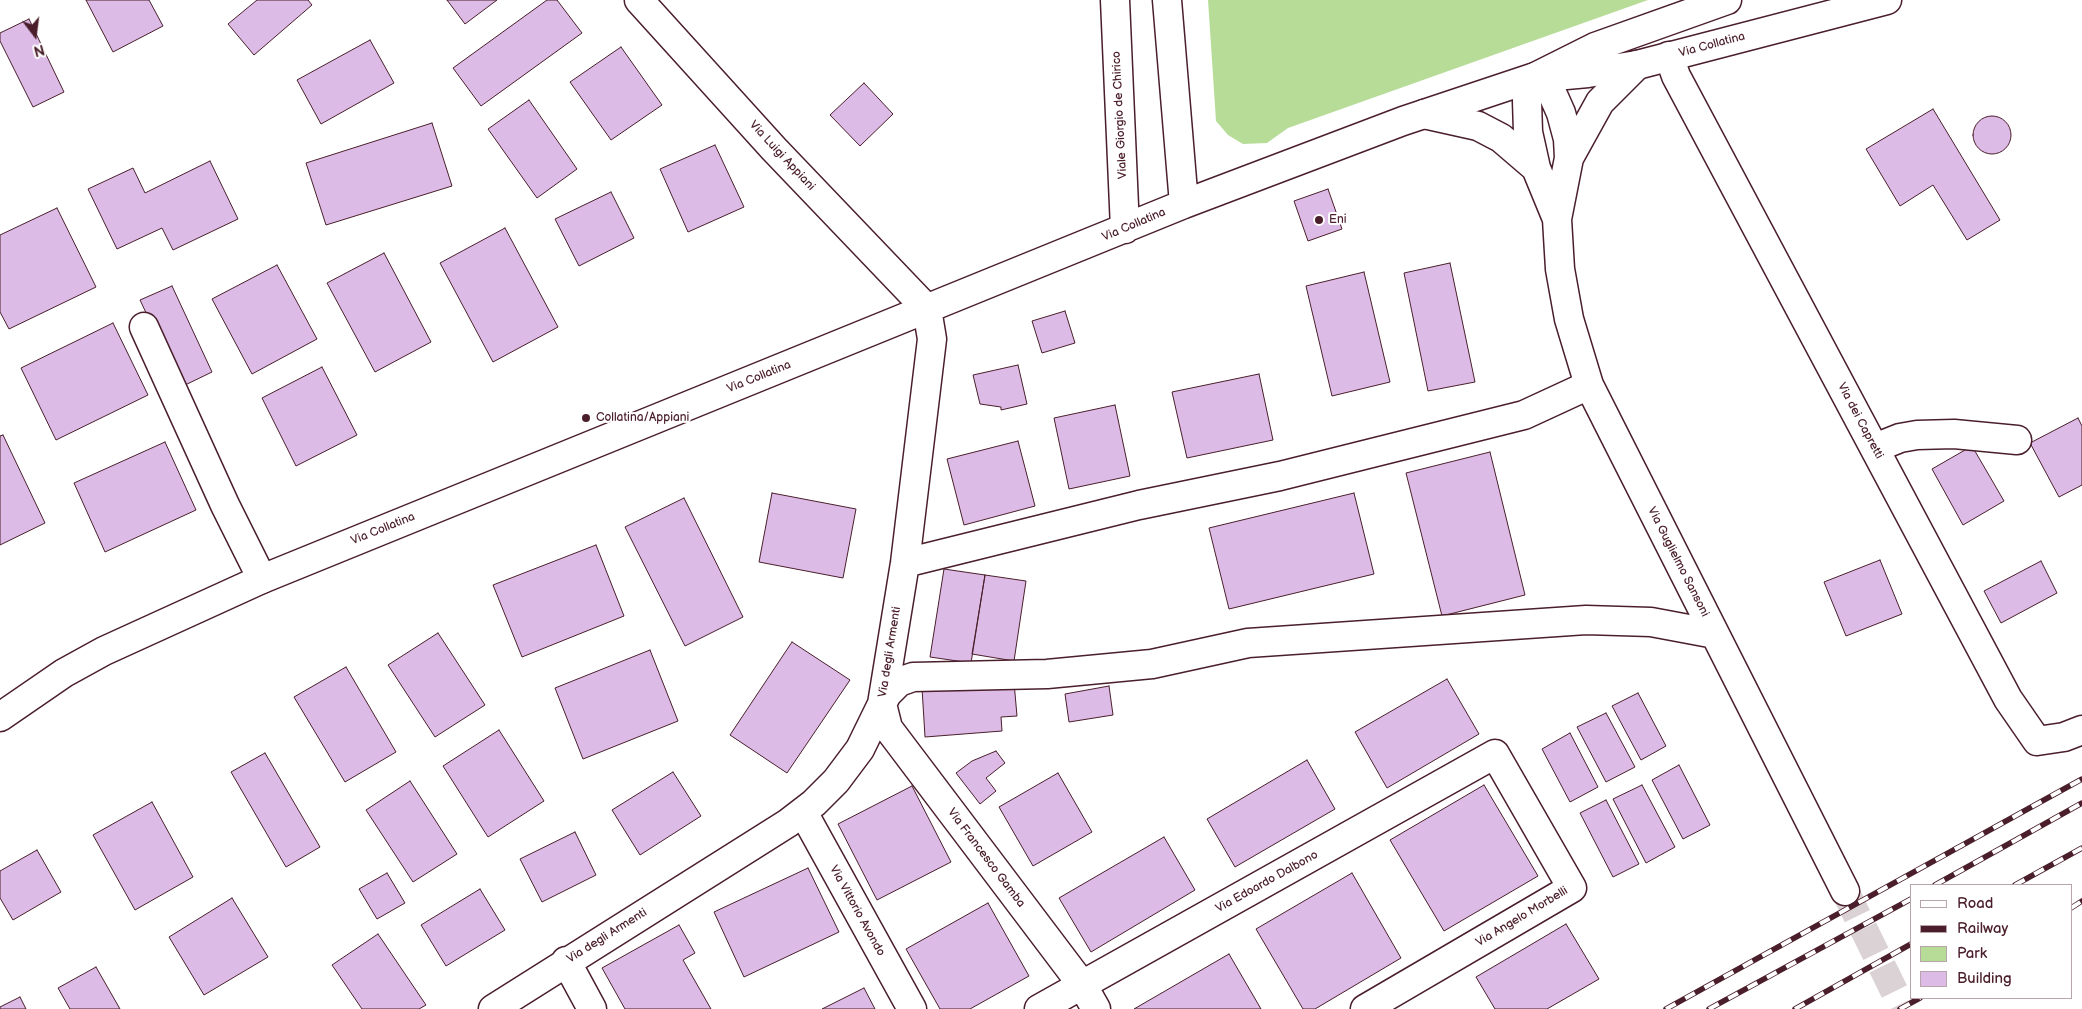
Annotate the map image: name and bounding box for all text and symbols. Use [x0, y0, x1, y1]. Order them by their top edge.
north arrow [10, 10, 60, 60]
street label: Via Collatina [1677, 29, 1747, 61]
text: N [32, 40, 46, 60]
street label: Viale Giorgio de Chirico [1109, 51, 1131, 179]
street label: Via Luigi Appiani [746, 118, 818, 194]
street label: Via Collatina [1100, 205, 1168, 245]
place label: Eni [1329, 213, 1346, 227]
marker: Eni [1313, 214, 1325, 226]
street label: Via Collatina [725, 358, 793, 396]
street label: Via dei Capretti [1834, 381, 1886, 461]
place label: Collatina/Appiani [596, 411, 689, 425]
marker: Collatina/Appiani [580, 412, 592, 424]
street label: Via Guglielmo Sansoni [1644, 505, 1712, 619]
street label: Via Collatina [349, 510, 417, 548]
street label: Via degli Armenti [876, 606, 904, 698]
street label: Via Francesco Gamba [944, 806, 1028, 910]
street label: Via Edoardo Dalbono [1213, 848, 1321, 916]
street label: Via Vittorio Avondo [826, 863, 888, 959]
street label: Via Angelo Morbelli [1473, 884, 1571, 950]
legend [1910, 884, 2072, 999]
text: Road [1957, 894, 1993, 913]
street label: Via degli Armenti [564, 906, 650, 966]
text: Railway [1957, 919, 2008, 938]
text: Park [1957, 944, 1987, 963]
text: Building [1957, 969, 2012, 988]

